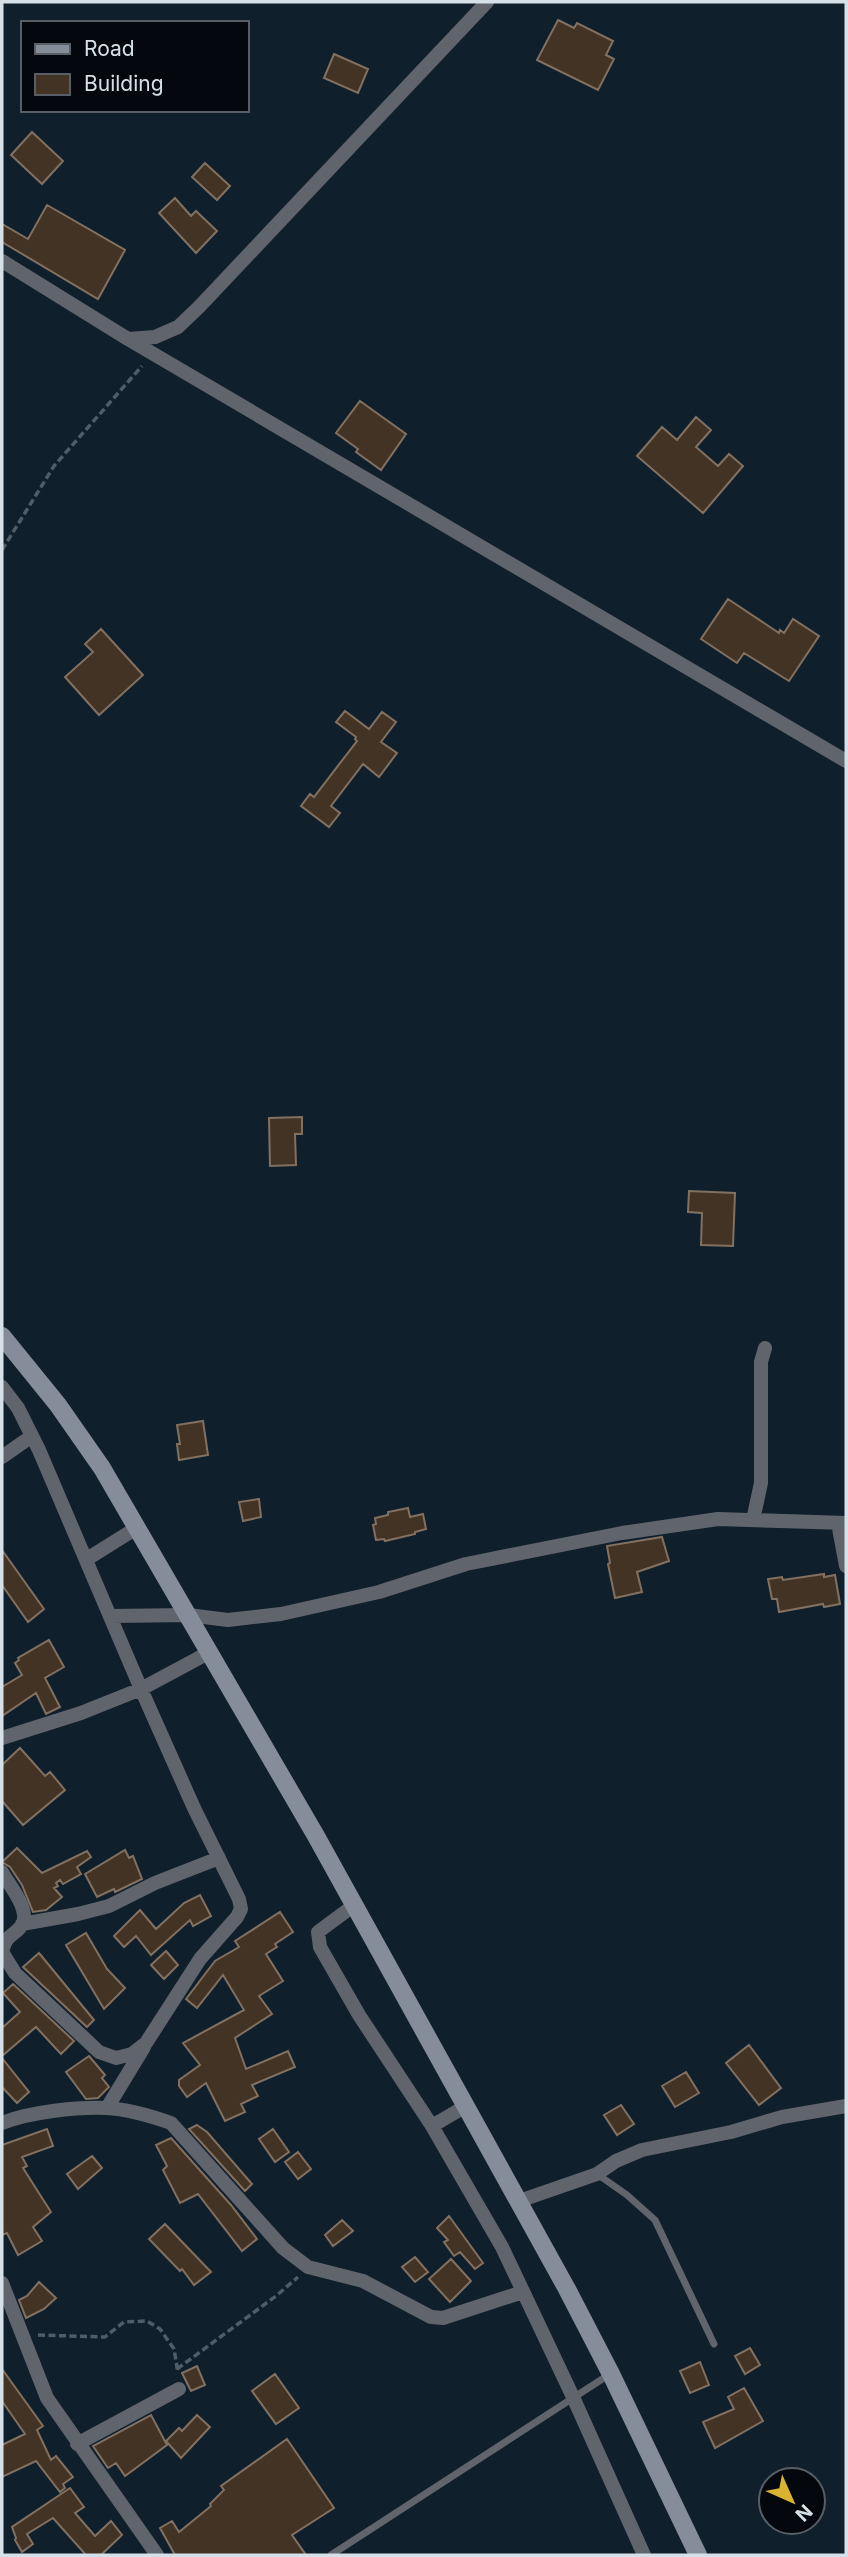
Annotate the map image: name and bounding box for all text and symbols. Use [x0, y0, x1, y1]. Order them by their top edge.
legend [21, 21, 248, 112]
text: Road [84, 36, 135, 61]
text: Building [84, 71, 164, 96]
north arrow [757, 2466, 827, 2536]
text: N [790, 2499, 817, 2526]

